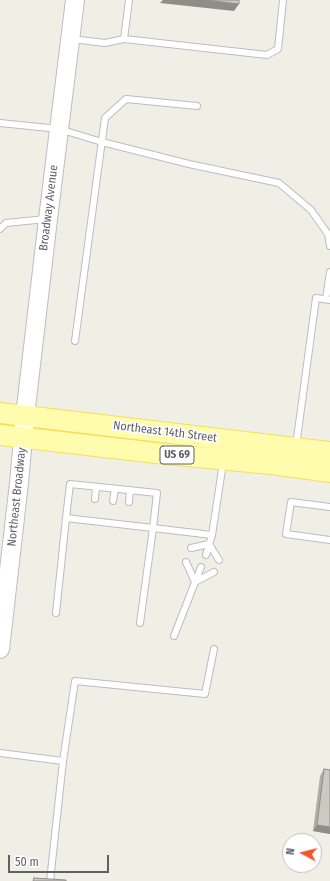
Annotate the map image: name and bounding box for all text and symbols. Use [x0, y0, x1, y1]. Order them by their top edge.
street label: Broadway Avenue [37, 164, 61, 252]
street label: Northeast 14th Street [112, 418, 218, 446]
road number: US 69 [160, 446, 194, 464]
street label: Northeast Broadway [5, 447, 29, 547]
north arrow [282, 833, 322, 873]
scale bar [10, 847, 111, 873]
text: N [284, 848, 297, 856]
text: 50 m [15, 855, 39, 869]

